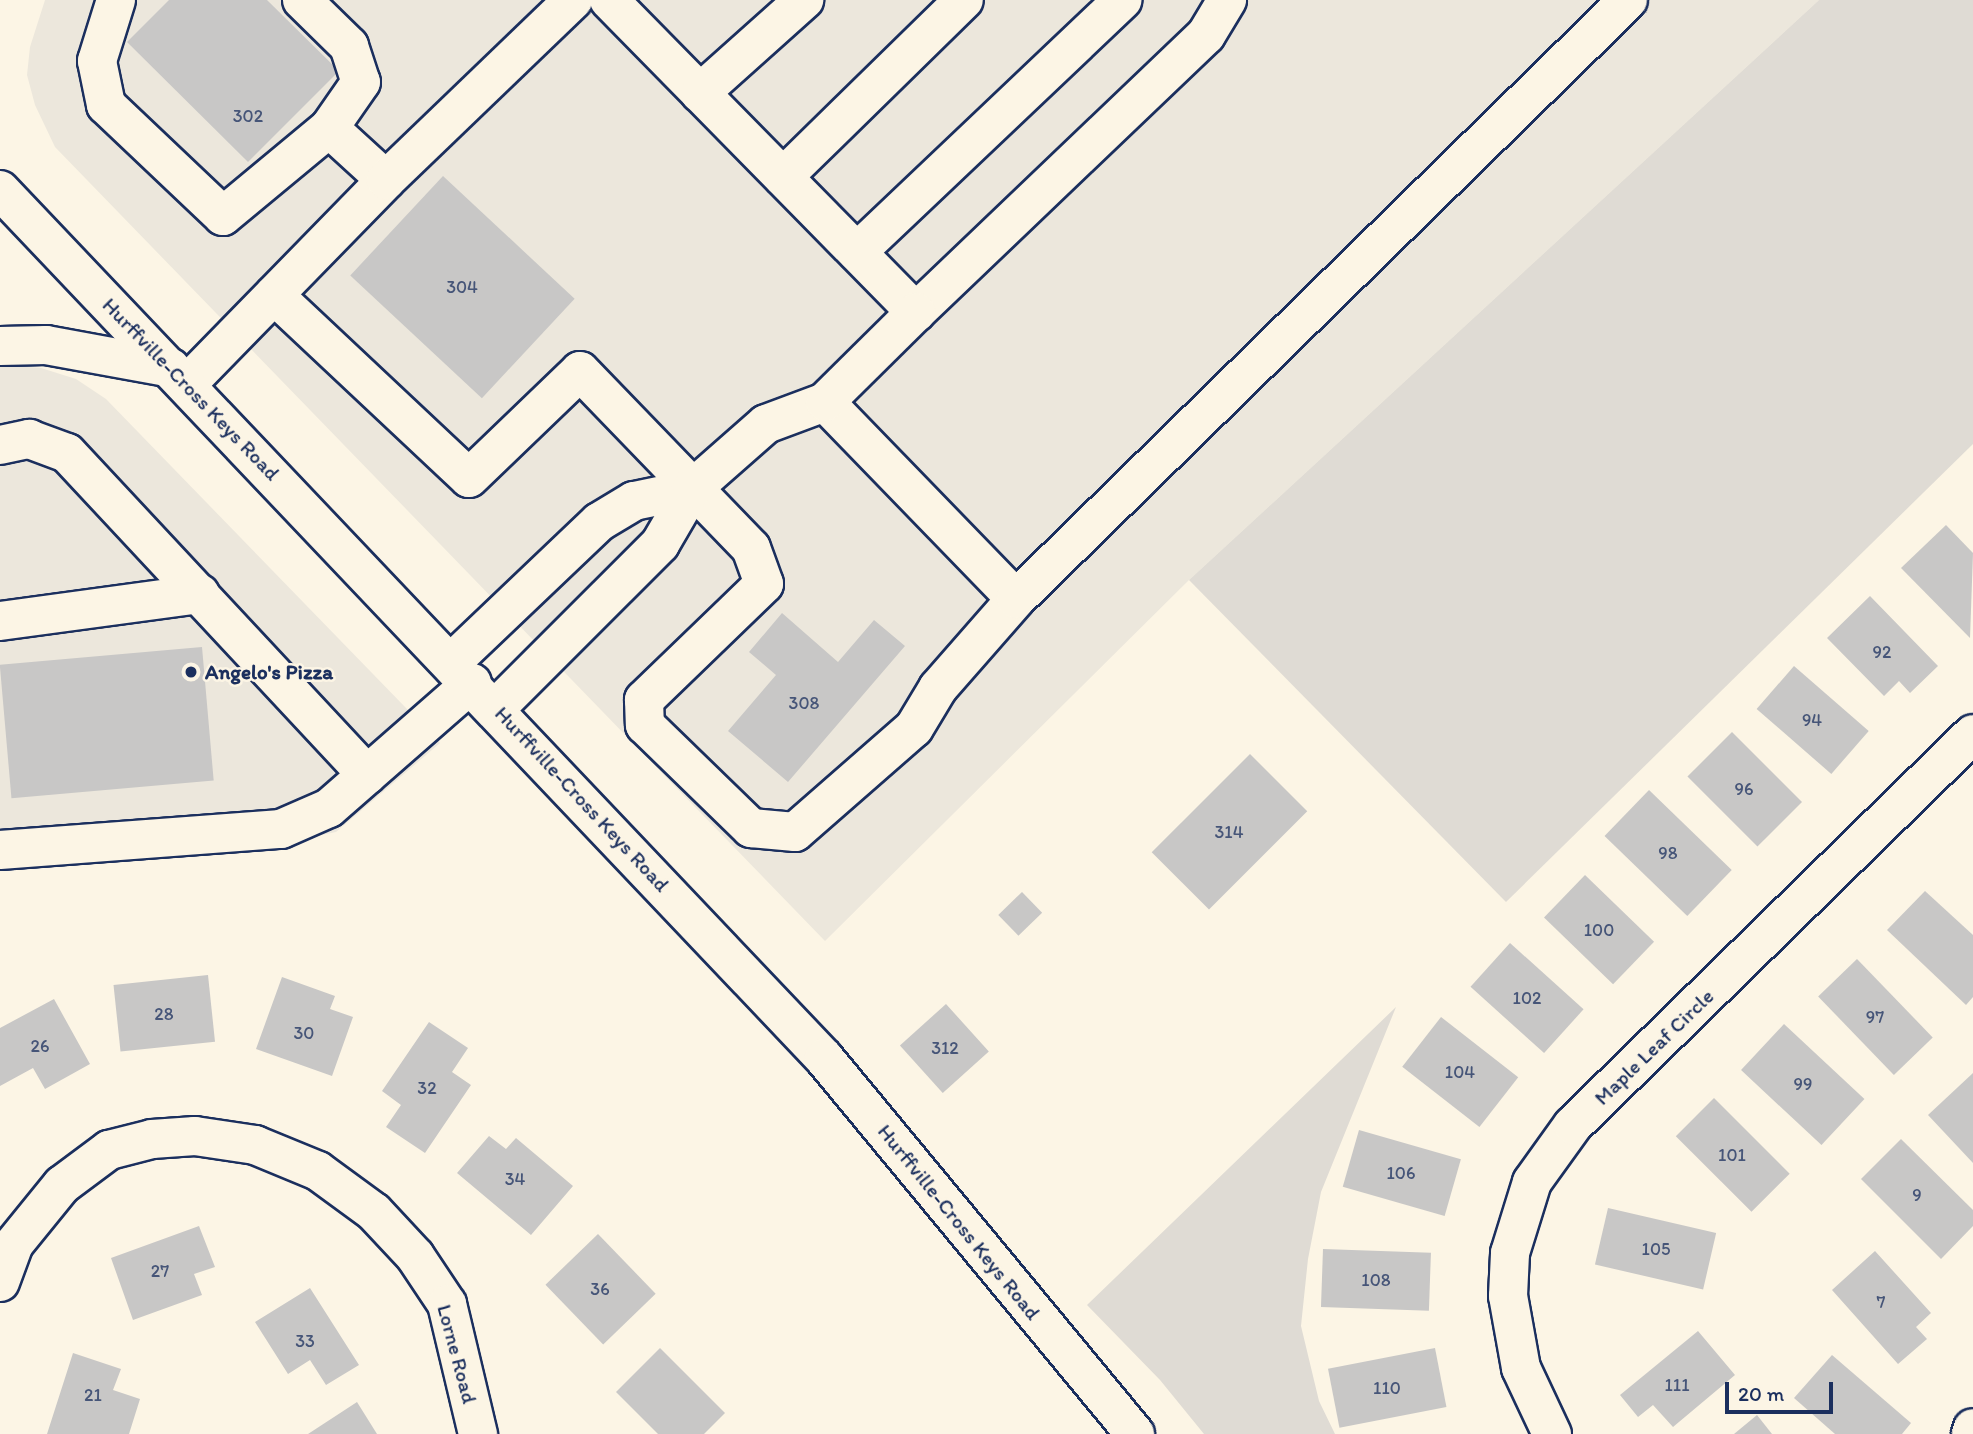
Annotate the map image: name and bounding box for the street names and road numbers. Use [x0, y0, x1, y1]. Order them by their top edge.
street label: Hurffville-Cross Keys Road [97, 293, 285, 485]
street label: Hurffville-Cross Keys Road [490, 701, 674, 897]
street label: Maple Leaf Circle [1589, 984, 1719, 1110]
street label: Hurffville-Cross Keys Road [873, 1119, 1045, 1325]
street label: Lorne Road [432, 1302, 482, 1406]

